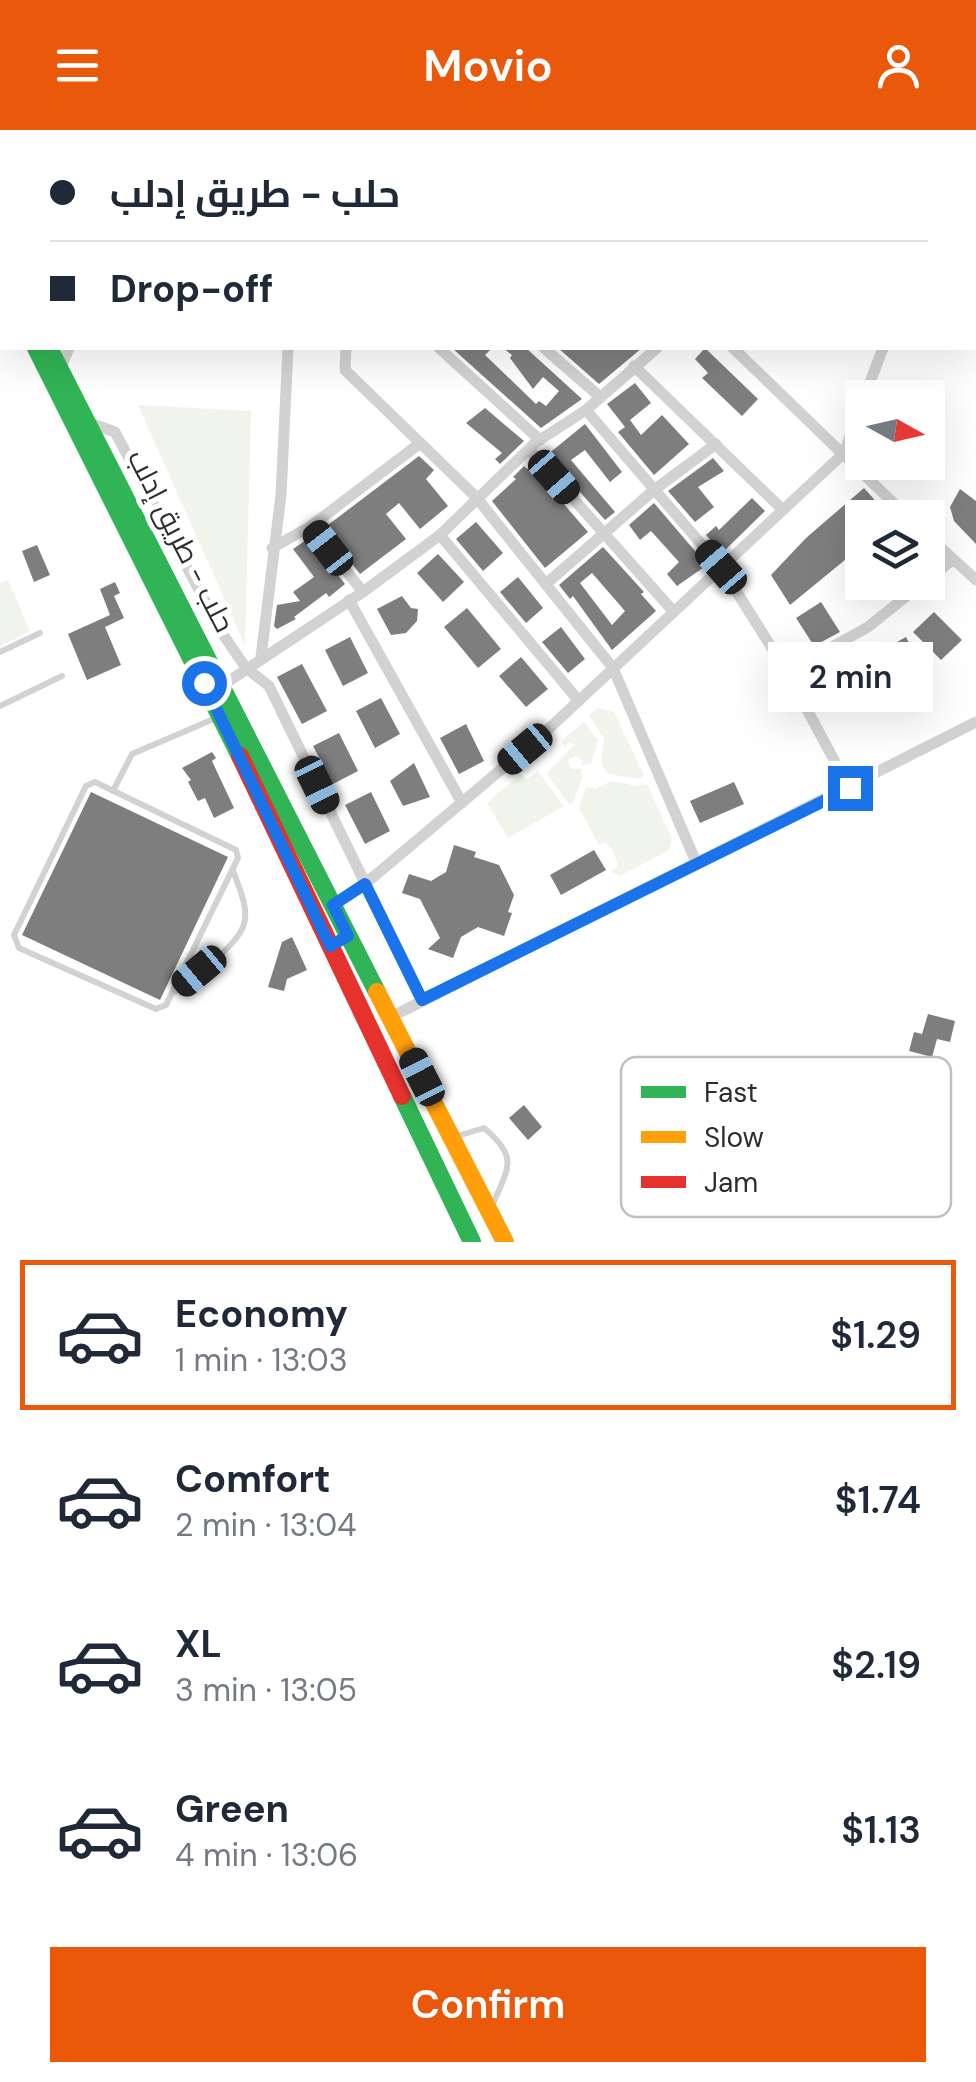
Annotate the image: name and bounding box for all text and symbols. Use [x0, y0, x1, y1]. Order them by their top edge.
text: Movio [423, 36, 553, 95]
icon: menu [50, 38, 105, 93]
icon: person [871, 38, 926, 93]
text: حلب - طريق إدلب [110, 169, 400, 219]
text: Drop-off [110, 264, 273, 314]
north arrow [845, 380, 945, 480]
map controls [845, 380, 945, 600]
street label: حلب - طريق إدلب [119, 443, 243, 639]
car [523, 445, 585, 509]
button: layers [845, 500, 945, 600]
car [298, 515, 358, 581]
car [690, 535, 752, 599]
callout: 2 min [768, 643, 932, 713]
text: 2 min [809, 656, 892, 698]
route start [182, 661, 227, 706]
car [492, 718, 558, 780]
car [290, 751, 344, 819]
route end [828, 766, 873, 811]
car [166, 940, 232, 1002]
car [395, 1043, 449, 1111]
legend [621, 1057, 951, 1217]
text: Fast [704, 1074, 758, 1111]
text: Slow [704, 1119, 764, 1156]
text: Jam [704, 1164, 758, 1201]
text: Economy [175, 1289, 348, 1339]
icon: car [55, 1290, 145, 1380]
text: $1.29 [830, 1310, 921, 1360]
text: 1 min · 13:03 [175, 1339, 348, 1381]
text: Comfort [175, 1454, 331, 1504]
icon: car [55, 1455, 145, 1545]
text: $1.74 [835, 1475, 921, 1525]
text: 2 min · 13:04 [175, 1504, 357, 1546]
text: XL [175, 1619, 222, 1669]
icon: car [55, 1620, 145, 1710]
text: $2.19 [831, 1640, 921, 1690]
text: 3 min · 13:05 [175, 1669, 357, 1711]
text: Green [175, 1784, 289, 1834]
icon: car [55, 1785, 145, 1875]
text: $1.13 [841, 1805, 921, 1855]
text: 4 min · 13:06 [175, 1834, 358, 1876]
button: Confirm [50, 1947, 926, 2062]

